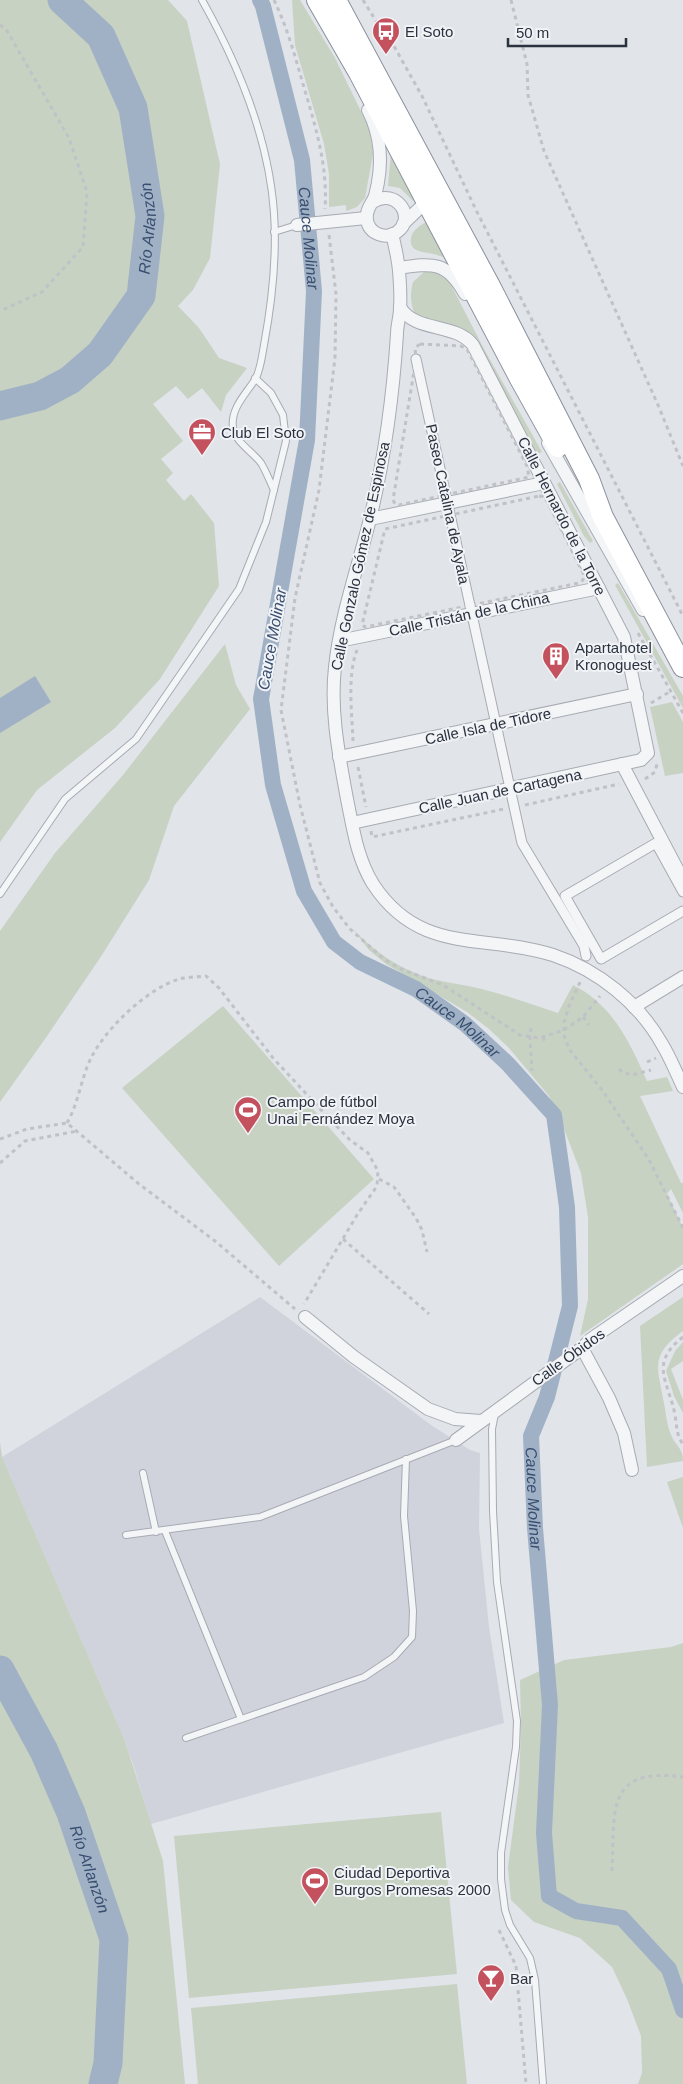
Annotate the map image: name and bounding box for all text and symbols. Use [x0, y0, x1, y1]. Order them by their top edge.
scale bar [508, 15, 626, 47]
bus stop icon: El Soto [371, 16, 401, 55]
place label: El Soto [405, 23, 453, 40]
text: 50 m [516, 24, 549, 41]
water label: Río Arlanzón [135, 181, 159, 275]
water label: Cauce Molinar [296, 186, 322, 291]
office icon: Club El Soto [187, 417, 217, 456]
street label: Paseo Catalina de Ayala [423, 422, 473, 586]
place label: Club El Soto [221, 424, 304, 441]
street label: Calle Hernardo de la Torre [515, 434, 609, 598]
street label: Calle Gonzalo Gómez de Espinosa [327, 439, 393, 672]
water label: Cauce Molinar [255, 586, 289, 691]
street label: Calle Tristán de la China [387, 589, 551, 639]
place label: Apartahotel Kronoguest [575, 639, 653, 673]
building icon: Apartahotel Kronoguest [541, 641, 571, 680]
street label: Calle Isla de Tidore [423, 704, 553, 748]
street label: Calle Juan de Cartagena [417, 765, 584, 817]
water label: Cauce Molinar [412, 983, 504, 1061]
place label: Campo de fútbol Unai Fernández Moya [267, 1093, 415, 1127]
sports icon: Campo de fútbol Unai Fernández Moya [233, 1095, 263, 1134]
street label: Calle Óbidos [528, 1325, 608, 1389]
water label: Cauce Molinar [523, 1447, 545, 1551]
water label: Río Arlanzón [67, 1823, 113, 1915]
place label: Ciudad Deportiva Burgos Promesas 2000 [334, 1864, 491, 1898]
sports icon: Ciudad Deportiva Burgos Promesas 2000 [300, 1866, 330, 1905]
bar icon: Bar [476, 1963, 506, 2002]
place label: Bar [510, 1970, 533, 1987]

